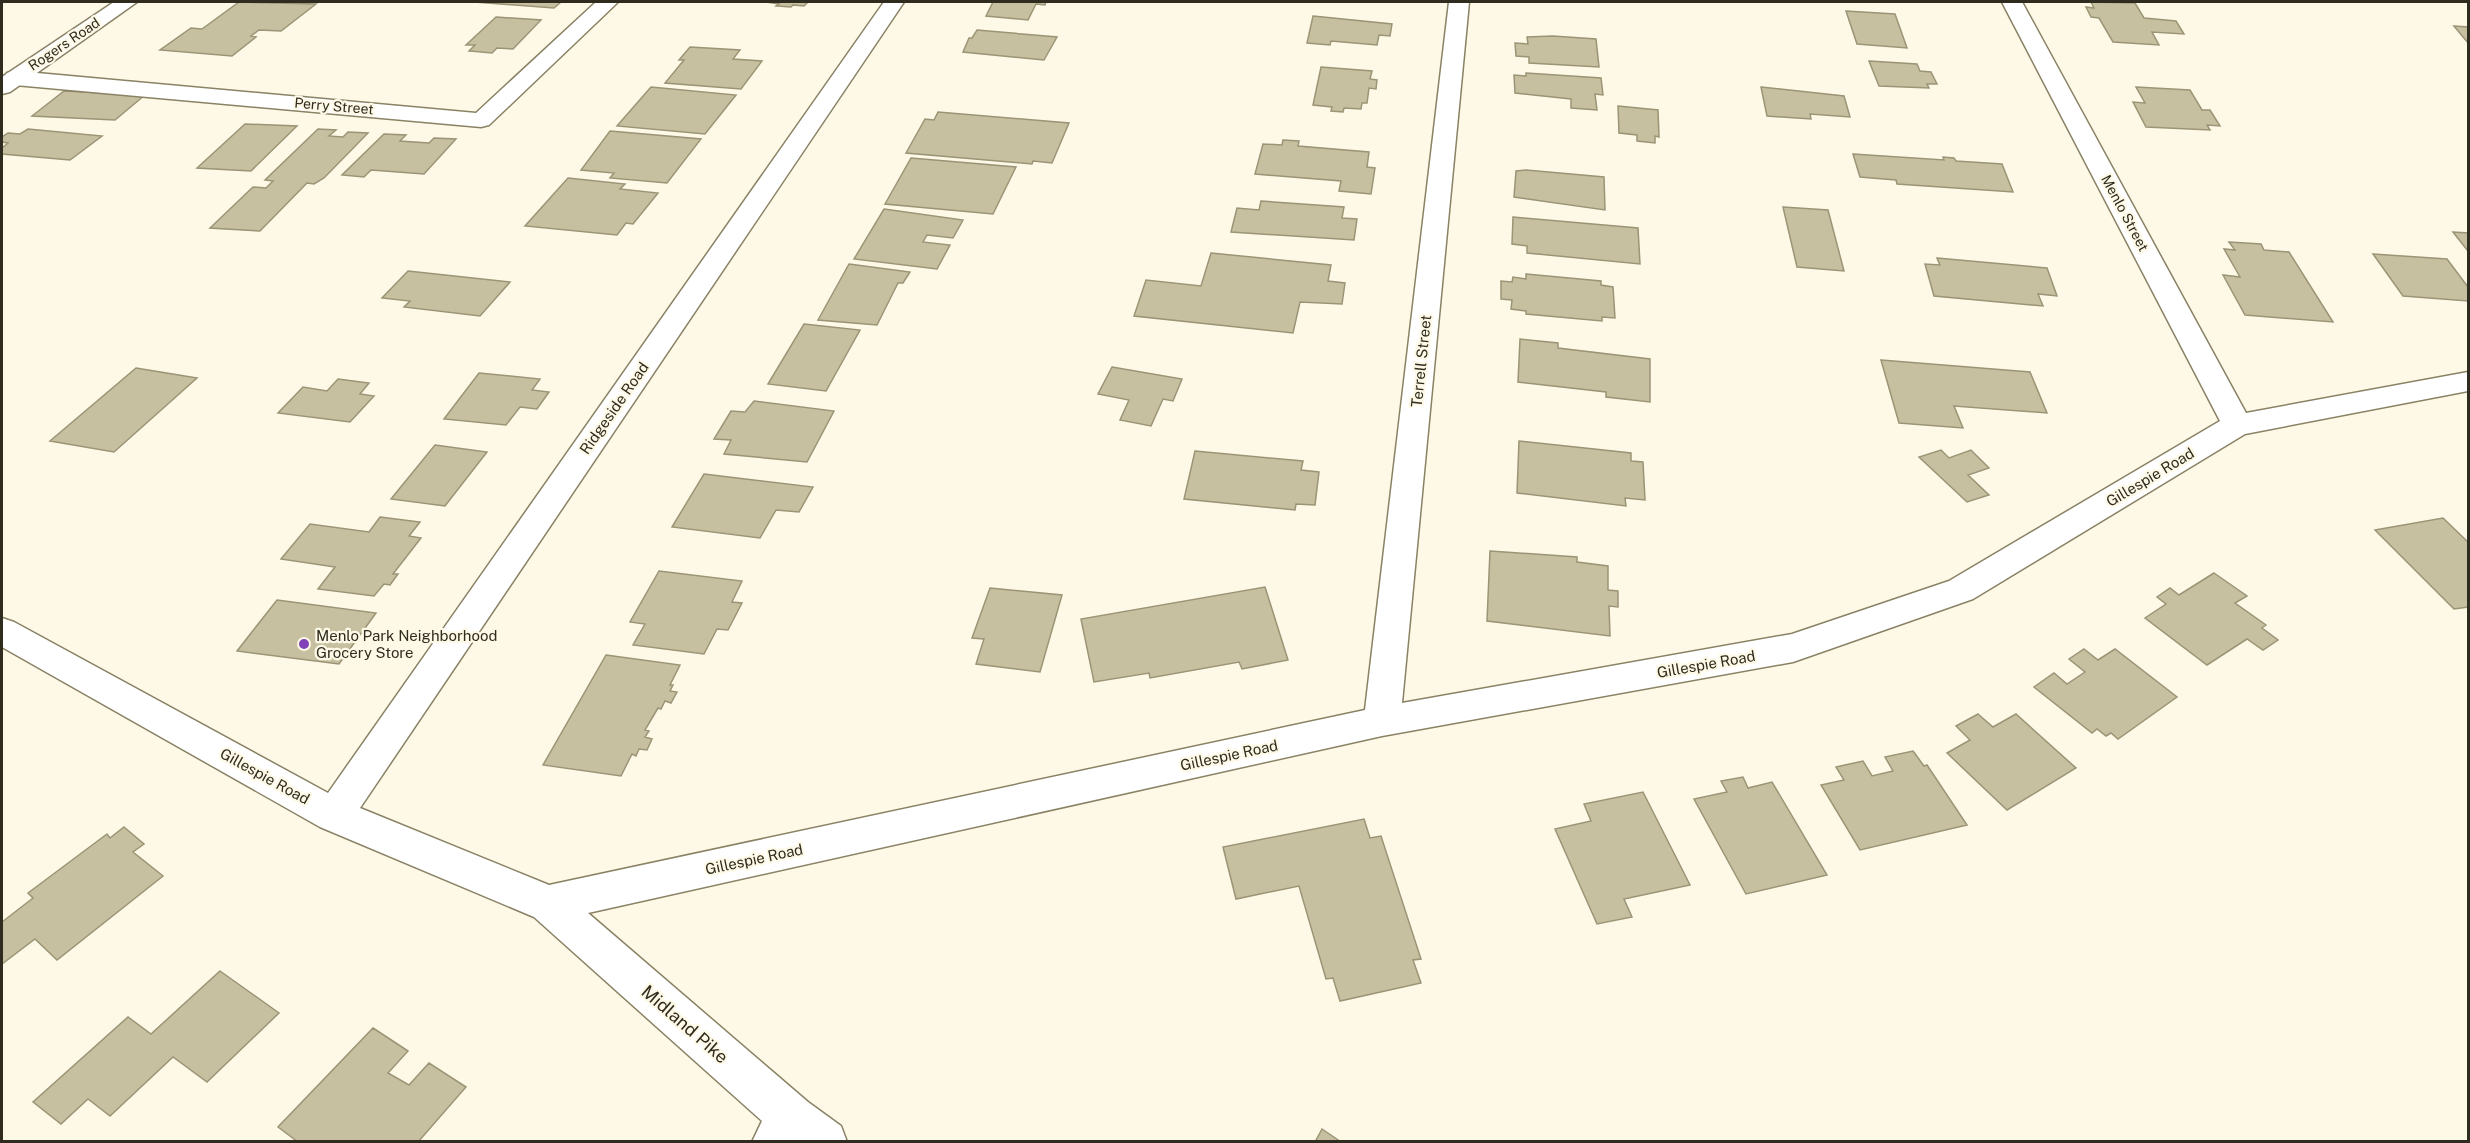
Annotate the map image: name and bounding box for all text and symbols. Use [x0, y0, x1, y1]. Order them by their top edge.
street label: Rogers Road [25, 14, 103, 74]
street label: Perry Street [294, 95, 374, 117]
street label: Menlo Street [2098, 172, 2152, 254]
street label: Terrell Street [1408, 314, 1434, 408]
street label: Ridgeside Road [576, 359, 652, 457]
street label: Gillespie Road [2103, 444, 2197, 510]
place label: Menlo Park Neighborhood Grocery Store [316, 627, 497, 661]
marker: Menlo Park Neighborhood Grocery Store [297, 637, 311, 651]
street label: Gillespie Road [1656, 647, 1756, 681]
street label: Gillespie Road [1179, 736, 1279, 774]
street label: Gillespie Road [217, 744, 313, 808]
street label: Gillespie Road [704, 840, 804, 878]
street label: Midland Pike [637, 981, 733, 1067]

